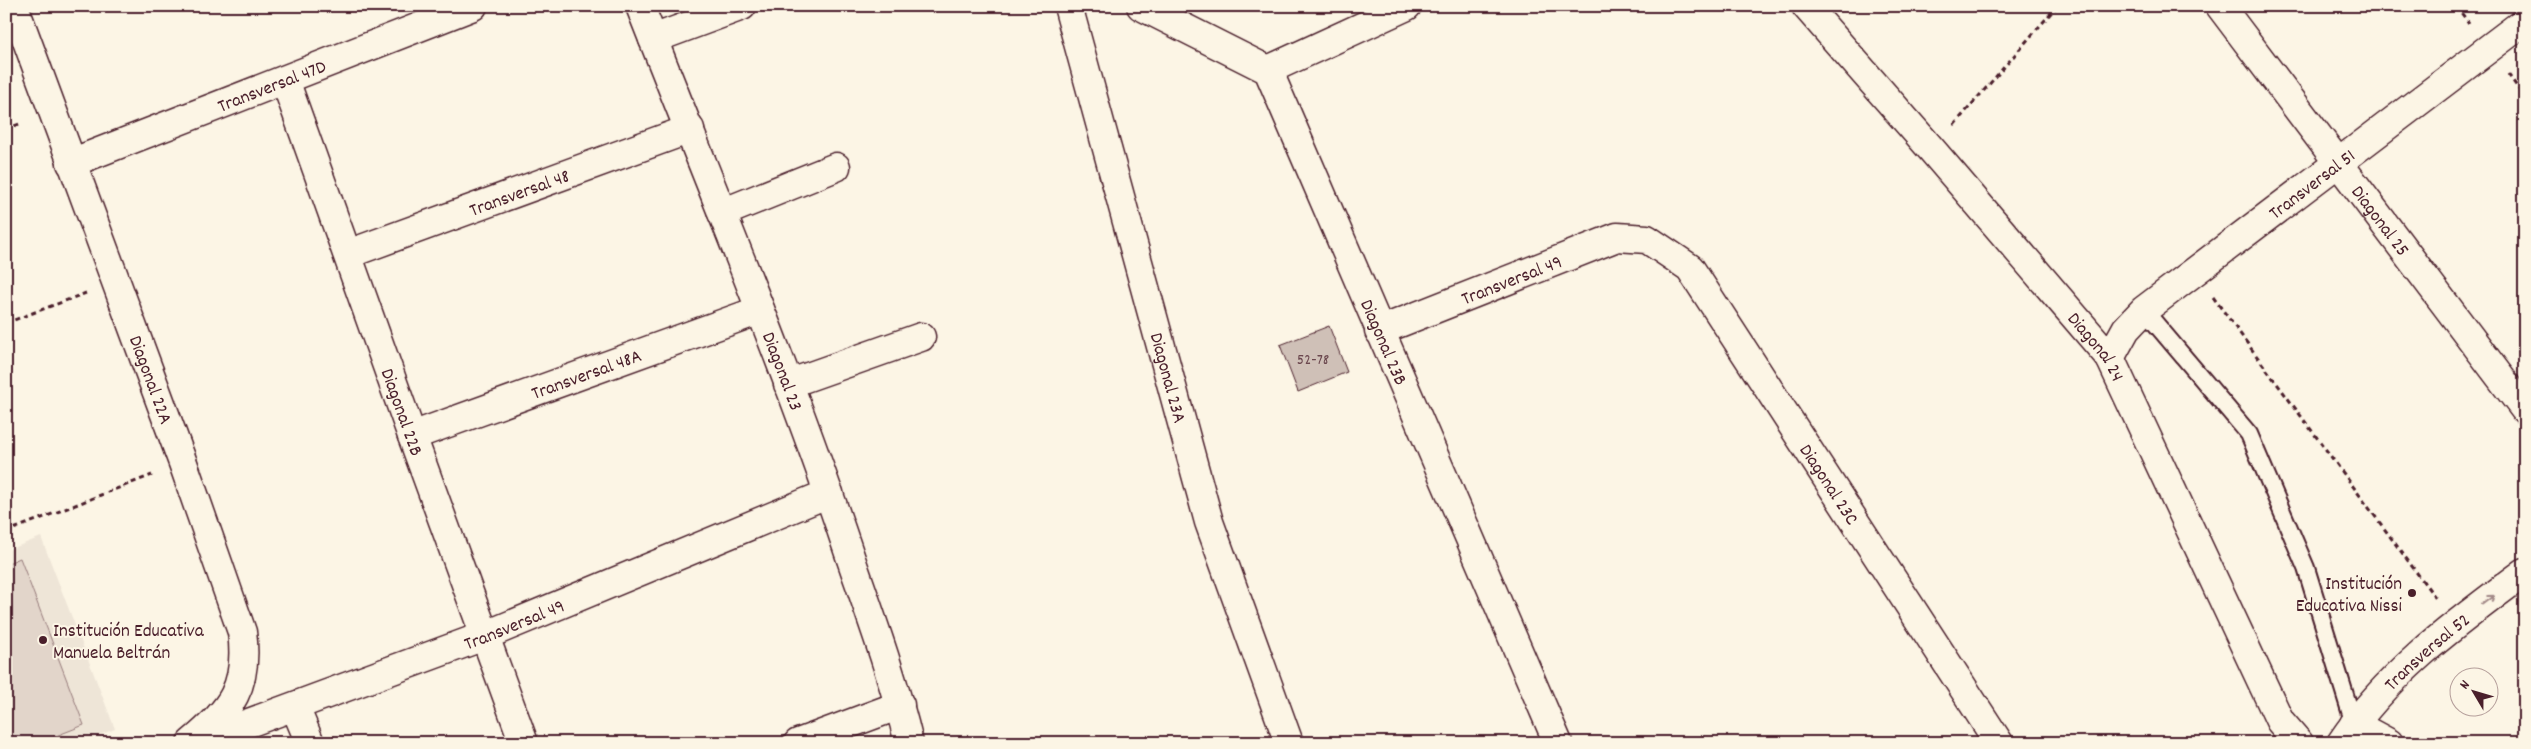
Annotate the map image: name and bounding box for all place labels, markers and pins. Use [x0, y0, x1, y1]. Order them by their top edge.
place label: Institución Educativa Nissi [2296, 572, 2403, 621]
marker: Institución Educativa Nissi [2406, 587, 2418, 599]
place label: Institución Educativa Manuela Beltrán [53, 619, 205, 668]
marker: Institución Educativa Manuela Beltrán [37, 634, 49, 646]

